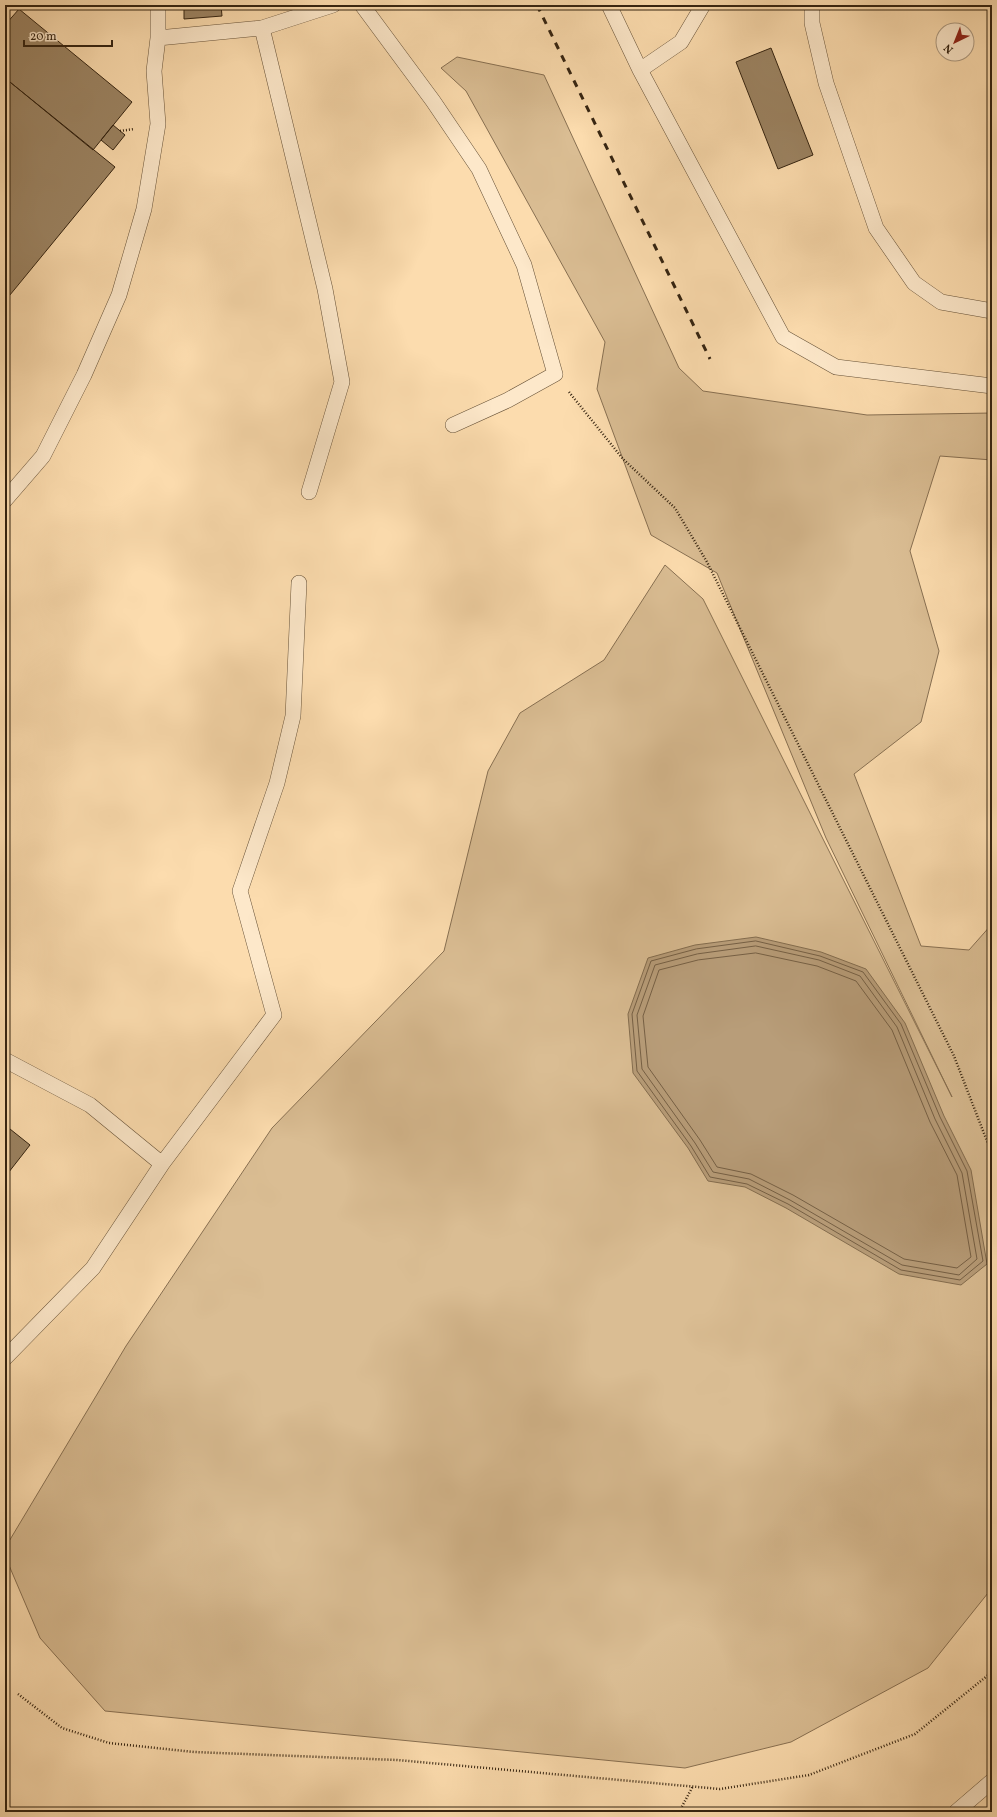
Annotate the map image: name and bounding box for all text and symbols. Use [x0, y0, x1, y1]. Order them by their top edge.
scale bar [24, 22, 112, 48]
north arrow [935, 22, 975, 62]
text: 20 m [30, 29, 57, 45]
text: N [941, 40, 957, 56]

